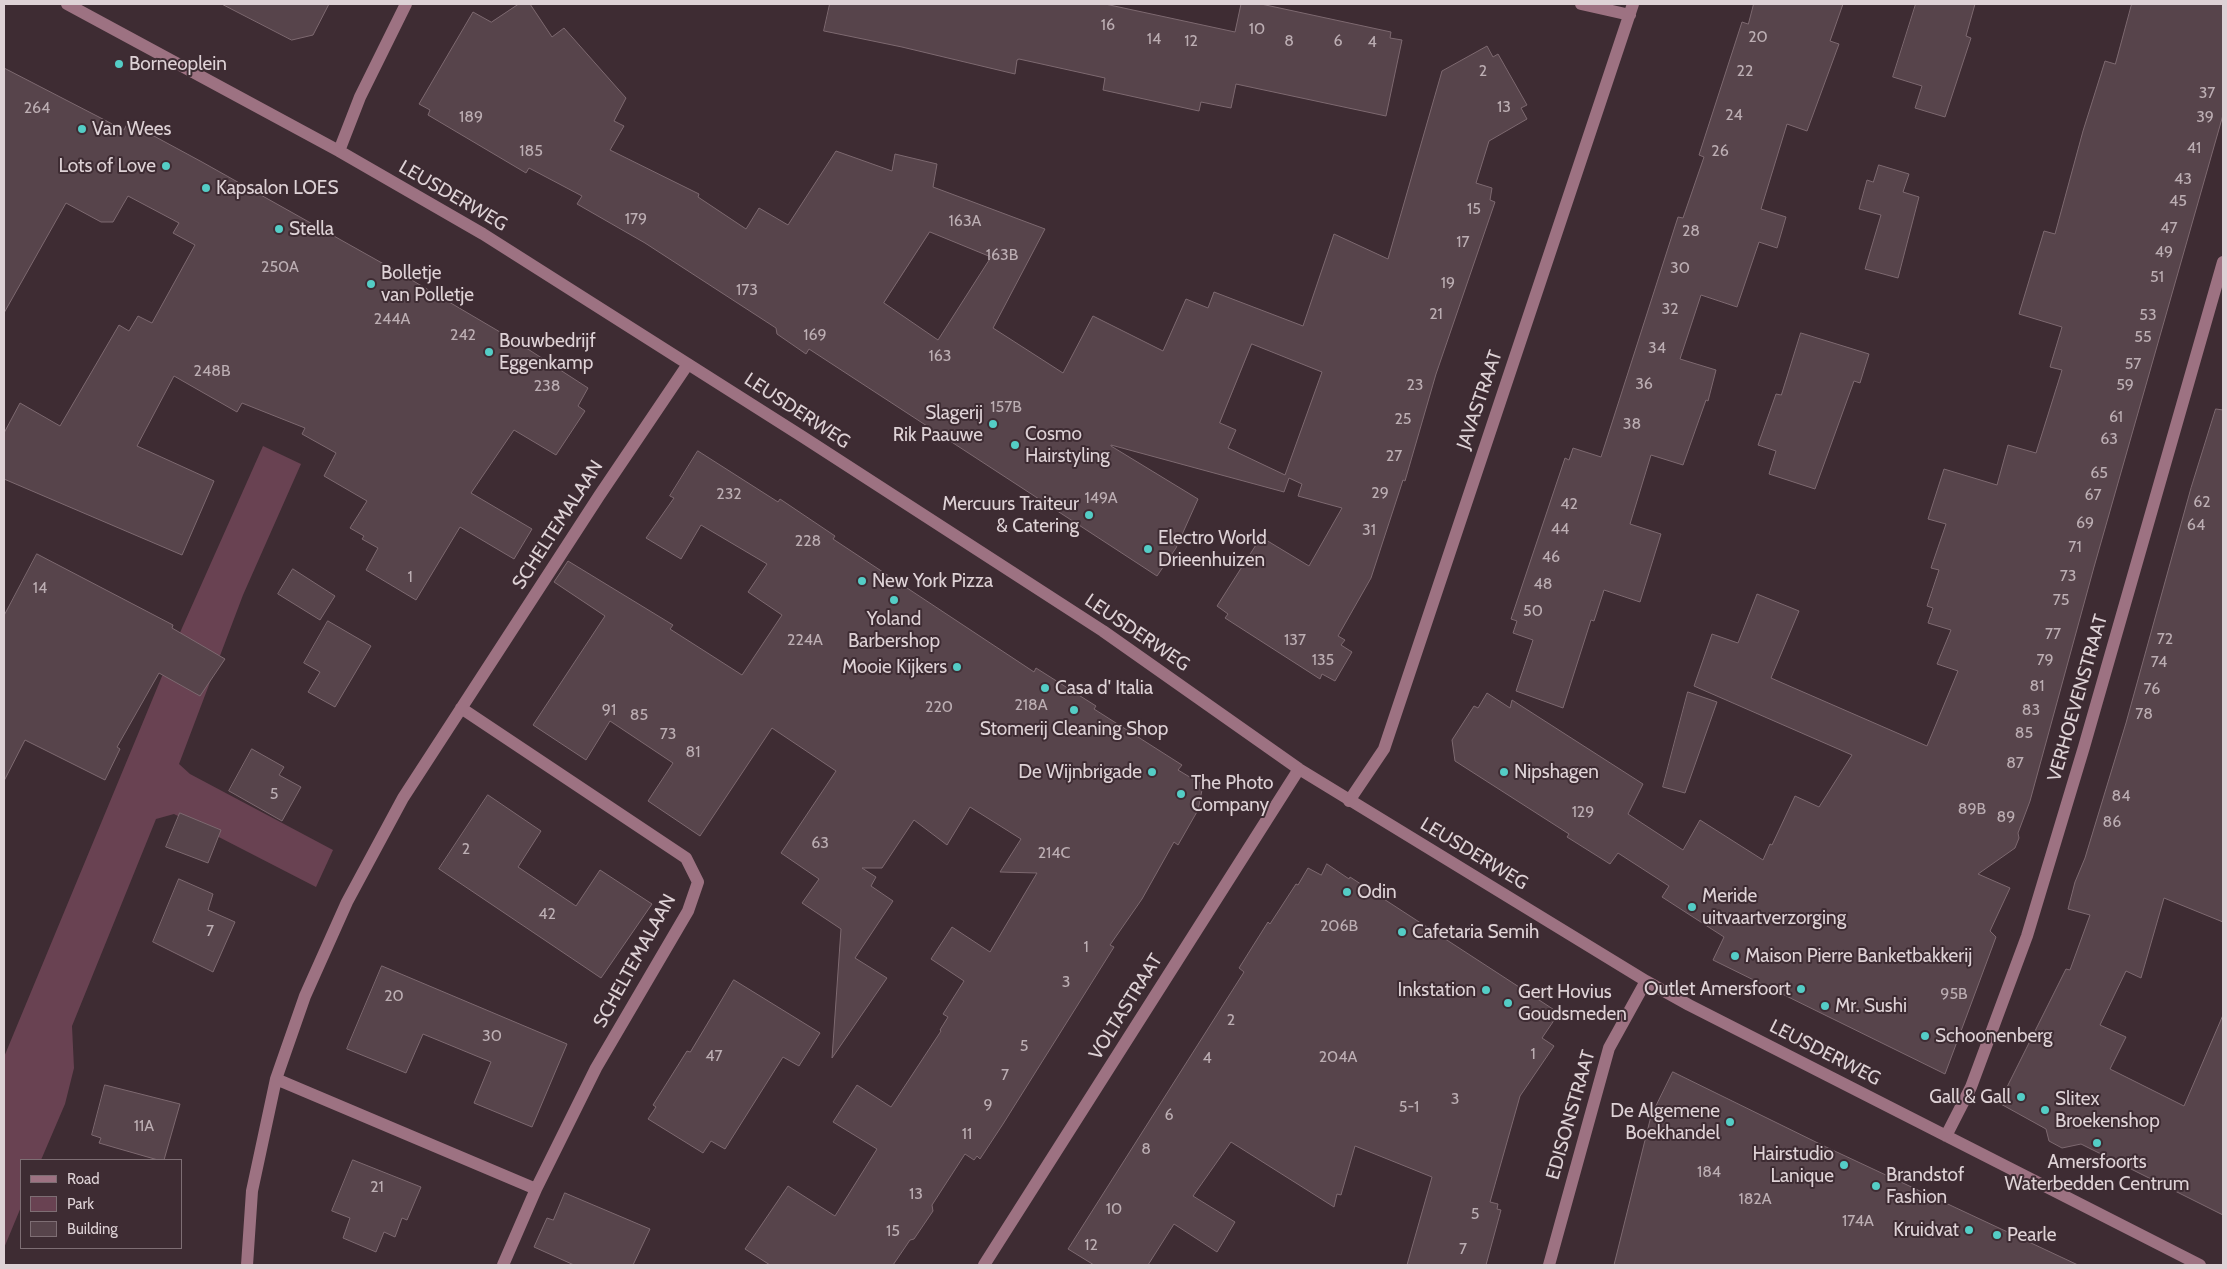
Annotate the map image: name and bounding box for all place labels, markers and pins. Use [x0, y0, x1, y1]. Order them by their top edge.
place label: Borneoplein [129, 53, 227, 75]
marker: Borneoplein [113, 58, 125, 70]
place label: Van Wees [92, 118, 171, 140]
marker: Van Wees [76, 123, 88, 135]
place label: Lots of Love [58, 155, 156, 177]
marker: Lots of Love [160, 160, 172, 172]
place label: Kapsalon LOES [216, 177, 338, 199]
marker: Kapsalon LOES [200, 182, 212, 194]
place label: Stella [289, 218, 334, 240]
marker: Stella [273, 223, 285, 235]
place label: Bolletje van Polletje [381, 262, 474, 306]
marker: Bolletje van Polletje [365, 278, 377, 290]
place label: Bouwbedrijf Eggenkamp [499, 330, 596, 374]
marker: Bouwbedrijf Eggenkamp [483, 346, 495, 358]
place label: Slagerij Rik Paauwe [893, 402, 983, 446]
marker: Slagerij Rik Paauwe [987, 418, 999, 430]
place label: Cosmo Hairstyling [1025, 423, 1110, 467]
marker: Cosmo Hairstyling [1009, 439, 1021, 451]
place label: Mercuurs Traiteur & Catering [942, 493, 1079, 537]
marker: Mercuurs Traiteur & Catering [1083, 509, 1095, 521]
place label: Electro World Drieenhuizen [1158, 527, 1267, 571]
marker: Electro World Drieenhuizen [1142, 543, 1154, 555]
place label: New York Pizza [872, 570, 993, 592]
marker: New York Pizza [856, 575, 868, 587]
marker: Yoland Barbershop [888, 594, 900, 606]
place label: Yoland Barbershop [848, 608, 940, 652]
place label: Mooie Kijkers [842, 656, 947, 678]
marker: Mooie Kijkers [951, 661, 963, 673]
place label: Casa d' Italia [1055, 677, 1153, 699]
marker: Casa d' Italia [1039, 682, 1051, 694]
marker: Stomerij Cleaning Shop [1068, 704, 1080, 716]
place label: Stomerij Cleaning Shop [980, 718, 1168, 740]
place label: De Wijnbrigade [1018, 761, 1142, 783]
place label: Nipshagen [1514, 761, 1599, 783]
marker: De Wijnbrigade [1146, 766, 1158, 778]
marker: Nipshagen [1498, 766, 1510, 778]
place label: The Photo Company [1191, 772, 1273, 816]
marker: The Photo Company [1175, 788, 1187, 800]
place label: Odin [1357, 881, 1397, 903]
place label: Meride uitvaartverzorging [1702, 885, 1846, 929]
marker: Odin [1341, 886, 1353, 898]
marker: Meride uitvaartverzorging [1686, 901, 1698, 913]
place label: Cafetaria Semih [1412, 921, 1539, 943]
marker: Cafetaria Semih [1396, 926, 1408, 938]
place label: Maison Pierre Banketbakkerij [1745, 945, 1972, 967]
marker: Maison Pierre Banketbakkerij [1729, 950, 1741, 962]
place label: Outlet Amersfoort [1644, 978, 1791, 1000]
place label: Inkstation [1397, 979, 1476, 1001]
place label: Gert Hovius Goudsmeden [1518, 981, 1627, 1025]
marker: Outlet Amersfoort [1795, 983, 1807, 995]
marker: Inkstation [1480, 984, 1492, 996]
place label: Mr. Sushi [1835, 995, 1907, 1017]
marker: Gert Hovius Goudsmeden [1502, 997, 1514, 1009]
marker: Mr. Sushi [1819, 1000, 1831, 1012]
place label: Schoonenberg [1935, 1025, 2053, 1047]
marker: Schoonenberg [1919, 1030, 1931, 1042]
place label: Gall & Gall [1929, 1086, 2011, 1108]
place label: Slitex Broekenshop [2055, 1088, 2160, 1132]
marker: Gall & Gall [2015, 1091, 2027, 1103]
place label: De Algemene Boekhandel [1610, 1100, 1720, 1144]
marker: Slitex Broekenshop [2039, 1104, 2051, 1116]
marker: De Algemene Boekhandel [1724, 1116, 1736, 1128]
marker: Amersfoorts Waterbedden Centrum [2091, 1137, 2103, 1149]
place label: Hairstudio Lanique [1752, 1143, 1834, 1187]
place label: Amersfoorts Waterbedden Centrum [2005, 1151, 2189, 1195]
marker: Hairstudio Lanique [1838, 1159, 1850, 1171]
place label: Brandstof Fashion [1886, 1164, 1964, 1208]
marker: Brandstof Fashion [1870, 1180, 1882, 1192]
place label: Kruidvat [1893, 1219, 1959, 1241]
marker: Kruidvat [1963, 1224, 1975, 1236]
place label: Pearle [2007, 1224, 2057, 1246]
marker: Pearle [1991, 1229, 2003, 1241]

